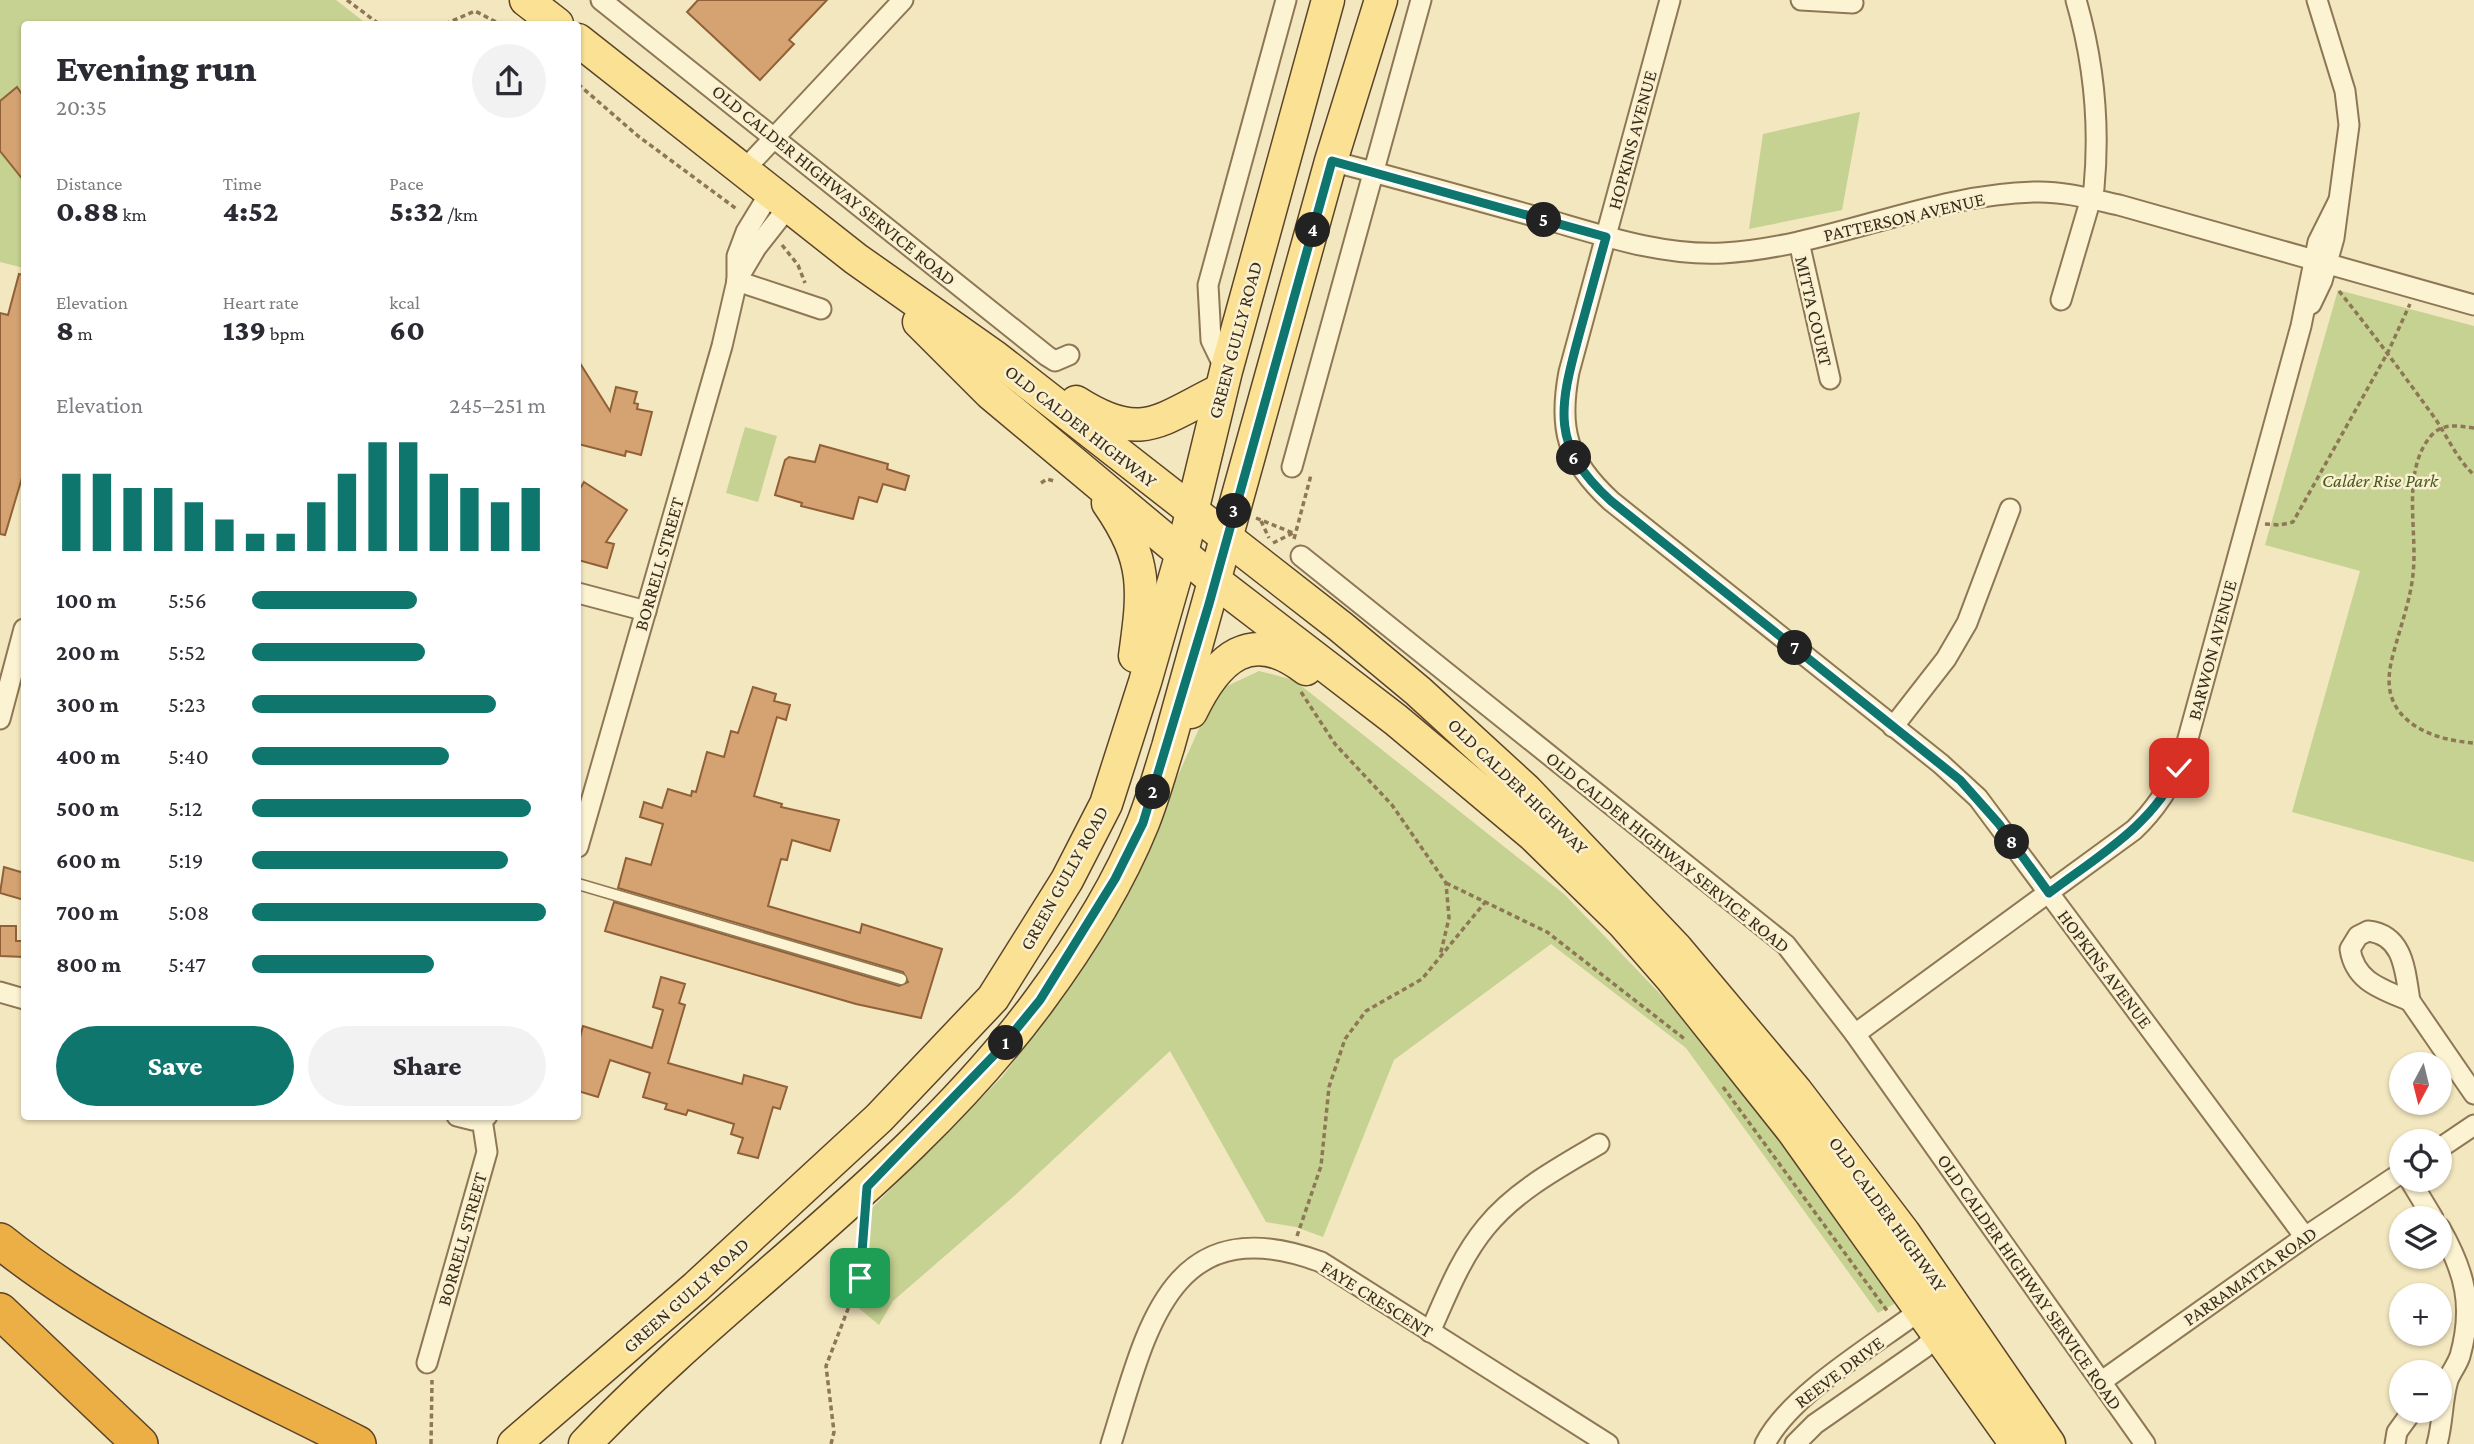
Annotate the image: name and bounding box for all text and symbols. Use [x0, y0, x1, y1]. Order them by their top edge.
button: share [472, 44, 546, 118]
text: Evening run [56, 47, 257, 89]
street label: HOPKINS AVENUE [1603, 68, 1661, 212]
street label: OLD CALDER HIGHWAY SERVICE ROAD [708, 80, 960, 290]
text: 20:35 [56, 94, 107, 120]
text: Distance [56, 173, 122, 194]
text: Time [223, 173, 262, 194]
text: Pace [389, 173, 424, 194]
street label: PATTERSON AVENUE [1821, 188, 1987, 246]
text: 0.88 [56, 194, 119, 227]
text: 4:52 [223, 194, 278, 227]
text: 5:32 [389, 194, 443, 227]
pin: 5 [1526, 202, 1562, 238]
text: km [119, 204, 147, 225]
text: /km [443, 204, 478, 225]
text: 5 [1539, 209, 1548, 230]
pin: 4 [1296, 212, 1330, 247]
text: 4 [1307, 219, 1318, 240]
street label: MITTA COURT [1791, 254, 1837, 369]
street label: GREEN GULLY ROAD [1204, 259, 1266, 421]
text: Elevation [56, 292, 128, 313]
text: Heart rate [223, 292, 299, 313]
text: kcal [389, 292, 420, 313]
text: 8 [56, 313, 74, 346]
text: 139 [223, 313, 266, 346]
text: 60 [389, 313, 425, 346]
text: m [74, 323, 93, 344]
text: bpm [266, 323, 305, 344]
street label: OLD CALDER HIGHWAY [1001, 360, 1162, 492]
text: Elevation [56, 392, 143, 418]
text: 245–251 m [449, 392, 546, 418]
pin: 6 [1556, 440, 1592, 476]
text: 6 [1568, 447, 1579, 468]
park label: Calder Rise Park [2322, 470, 2439, 491]
street label: BORRELL STREET [630, 494, 688, 633]
pin: 3 [1216, 494, 1252, 528]
text: 3 [1229, 500, 1238, 521]
street label: BARWON AVENUE [2183, 578, 2241, 722]
text: 100 m [56, 587, 116, 613]
text: 5:56 [168, 587, 207, 613]
pin: 7 [1778, 630, 1812, 666]
text: 7 [1790, 637, 1799, 658]
text: 200 m [56, 639, 120, 665]
text: 5:52 [168, 639, 205, 665]
text: 300 m [56, 691, 119, 717]
text: 5:23 [168, 691, 206, 717]
street label: OLD CALDER HIGHWAY [1444, 714, 1593, 859]
pin [2149, 738, 2209, 798]
text: 400 m [56, 743, 120, 769]
text: 5:40 [168, 743, 209, 769]
street label: OLD CALDER HIGHWAY SERVICE ROAD [1542, 747, 1794, 957]
icon: check [2160, 749, 2198, 787]
pin: 2 [1136, 774, 1170, 810]
text: 2 [1148, 781, 1157, 802]
text: 500 m [56, 795, 119, 821]
text: 5:12 [168, 795, 203, 821]
street label: GREEN GULLY ROAD [1016, 802, 1112, 954]
pin: 8 [1994, 824, 2030, 860]
text: 8 [2006, 831, 2017, 852]
text: 600 m [56, 847, 120, 873]
text: 5:19 [168, 847, 203, 873]
text: 700 m [56, 899, 119, 925]
text: 5:08 [168, 899, 210, 925]
street label: HOPKINS AVENUE [2054, 906, 2156, 1032]
text: 800 m [56, 951, 121, 977]
text: 5:47 [168, 951, 206, 977]
button: Save [56, 1026, 294, 1106]
button: Share [308, 1026, 546, 1106]
pin: 1 [988, 1026, 1024, 1060]
text: 1 [1002, 1032, 1009, 1053]
north arrow [2389, 1052, 2452, 1115]
map controls [2389, 1052, 2452, 1423]
button: locate [2389, 1129, 2452, 1192]
street label: OLD CALDER HIGHWAY [1825, 1132, 1952, 1296]
street label: OLD CALDER HIGHWAY SERVICE ROAD [1933, 1150, 2127, 1414]
street label: BORRELL STREET [433, 1169, 491, 1308]
button: layers [2389, 1206, 2452, 1269]
street label: PARRAMATTA ROAD [2179, 1222, 2321, 1330]
street label: GREEN GULLY ROAD [619, 1233, 753, 1357]
pin [830, 1248, 890, 1308]
street label: FAYE CRESCENT [1317, 1256, 1437, 1342]
icon: arrive [841, 1259, 879, 1297]
button: + [2389, 1283, 2452, 1346]
street label: REEVE DRIVE [1790, 1332, 1888, 1412]
button: − [2389, 1360, 2452, 1423]

